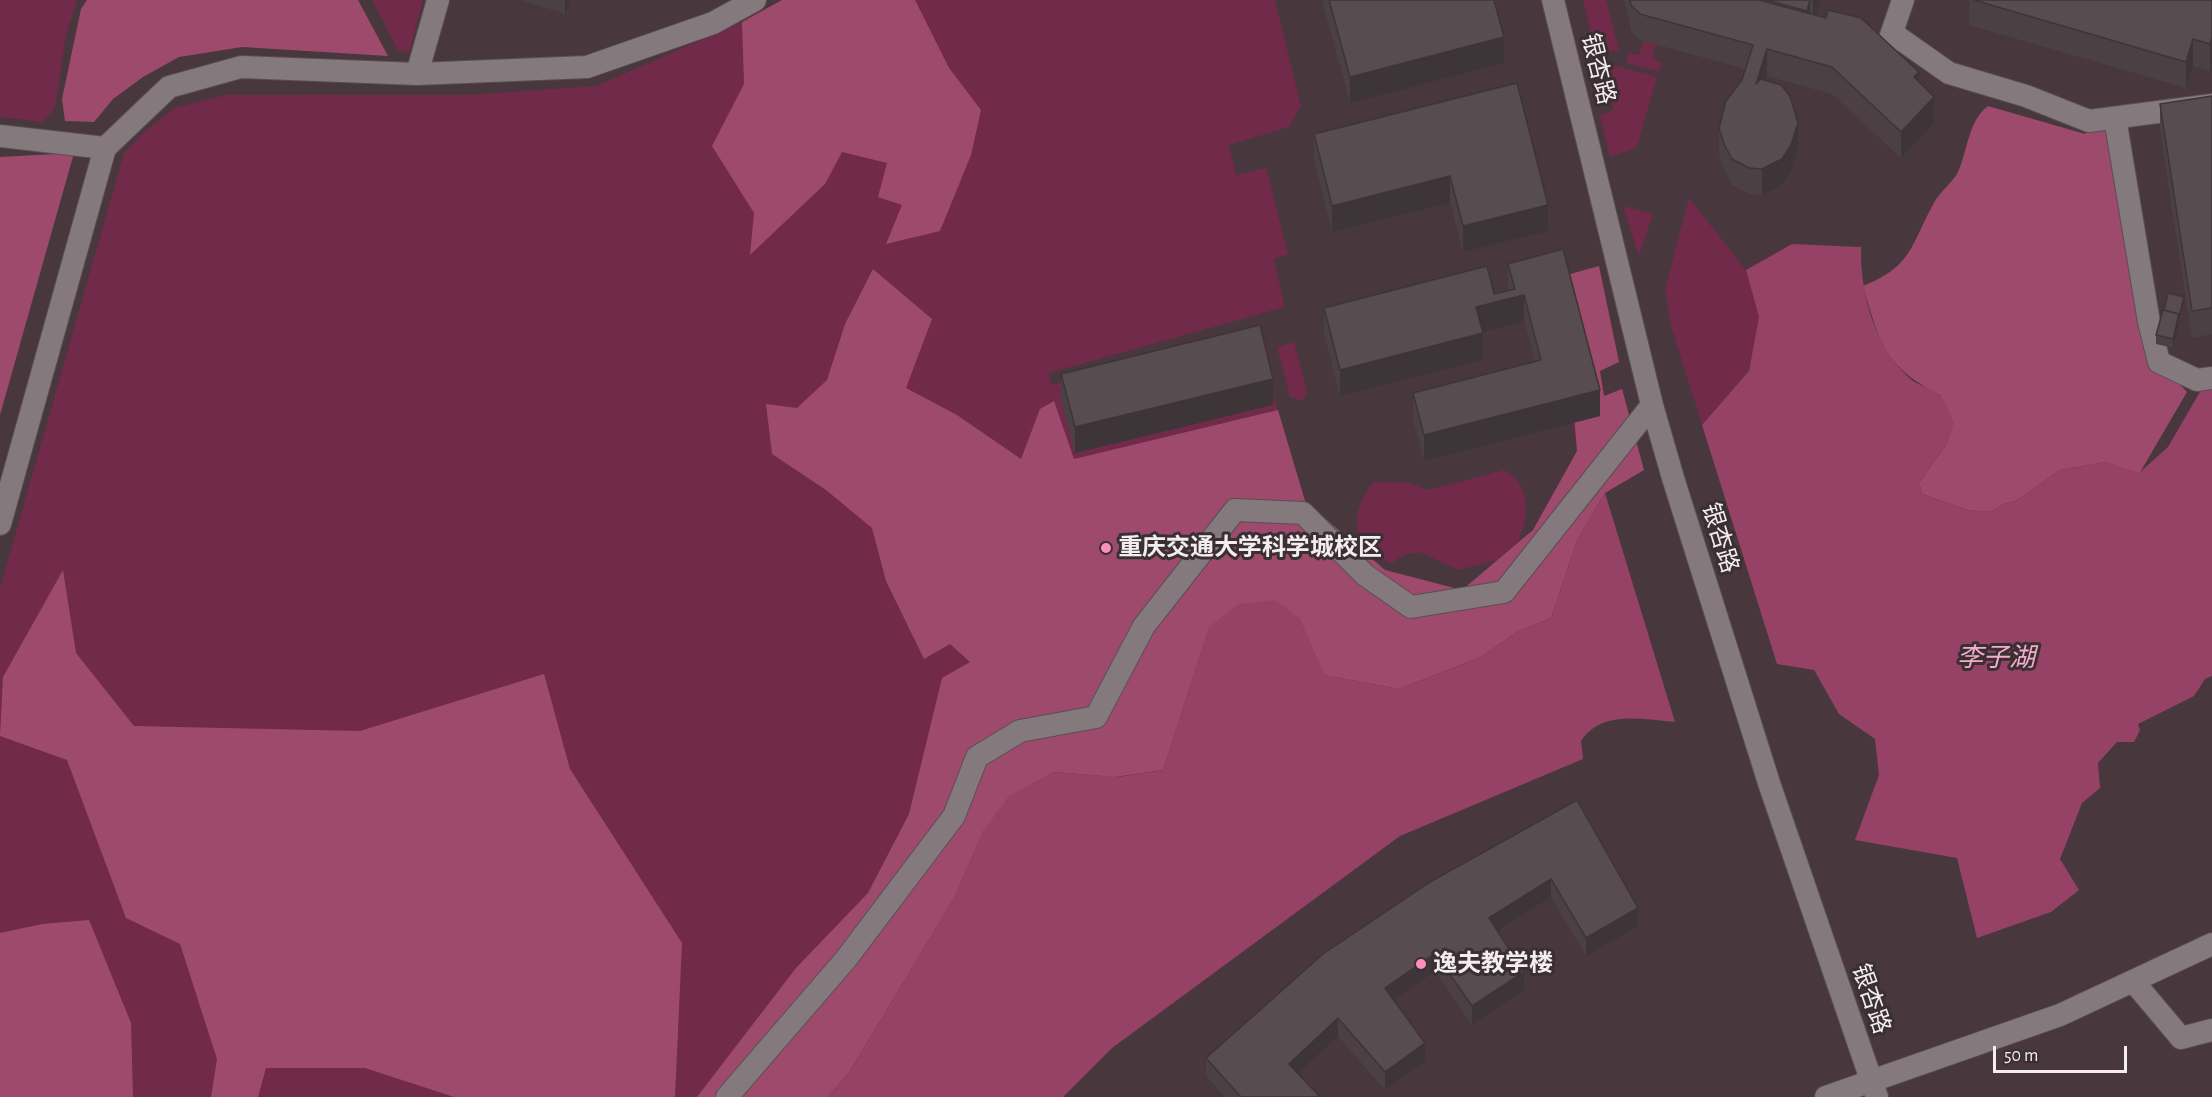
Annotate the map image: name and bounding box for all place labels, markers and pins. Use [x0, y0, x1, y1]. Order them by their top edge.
place label: 重庆交通大学科学城校区 [1118, 534, 1382, 562]
marker: 重庆交通大学科学城校区 [1099, 541, 1113, 555]
place label: 逸夫教学楼 [1433, 950, 1553, 978]
marker: 逸夫教学楼 [1414, 957, 1428, 971]

